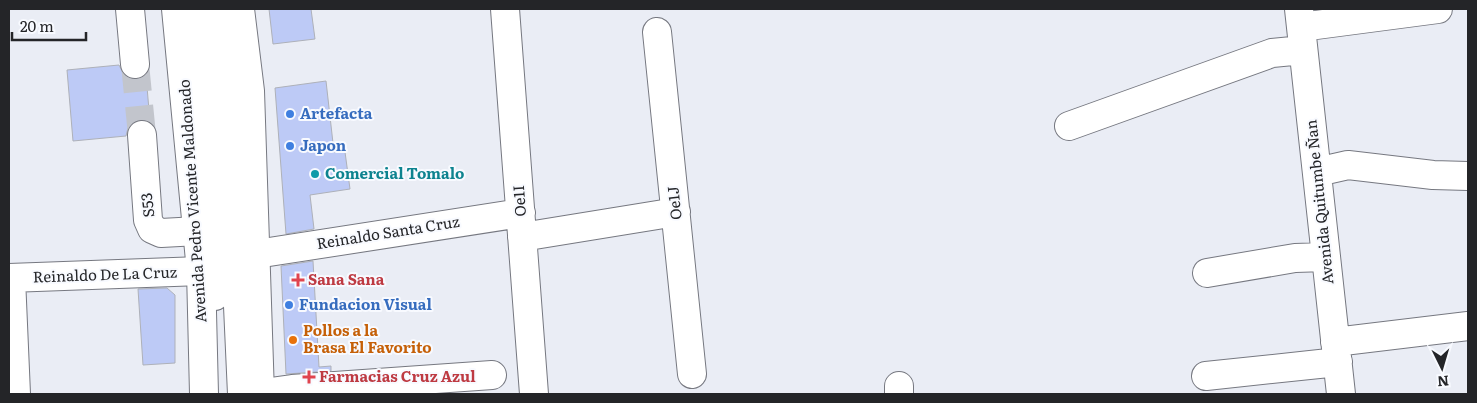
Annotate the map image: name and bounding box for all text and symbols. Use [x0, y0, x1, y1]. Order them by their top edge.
scale bar [12, 10, 86, 42]
text: 20 m [20, 14, 54, 37]
street label: Avenida Pedro Vicente Maldonado [172, 78, 211, 324]
place label: Artefacta [300, 101, 373, 124]
marker: Artefacta [284, 108, 296, 120]
street label: Avenida Quitumbe Ñan [1298, 119, 1339, 286]
place label: Japon [300, 133, 347, 156]
marker: Japon [284, 140, 296, 152]
place label: Comercial Tomalo [325, 161, 464, 184]
marker: Comercial Tomalo [309, 168, 321, 180]
street label: Oe1I [506, 185, 531, 218]
street label: Oe1J [660, 185, 687, 221]
street label: S53 [134, 192, 159, 219]
street label: Reinaldo Santa Cruz [315, 209, 461, 254]
street label: Reinaldo De La Cruz [32, 259, 177, 288]
place label: Sana Sana [308, 267, 385, 290]
marker: Sana Sana [292, 274, 304, 286]
place label: Fundacion Visual [299, 292, 433, 315]
marker: Fundacion Visual [283, 299, 295, 311]
place label: Pollos a la Brasa El Favorito [303, 318, 432, 358]
marker: Pollos a la Brasa El Favorito [287, 334, 299, 346]
north arrow [1417, 343, 1467, 393]
place label: Farmacias Cruz Azul [319, 364, 476, 387]
marker: Farmacias Cruz Azul [303, 371, 315, 383]
text: N [1436, 371, 1450, 392]

